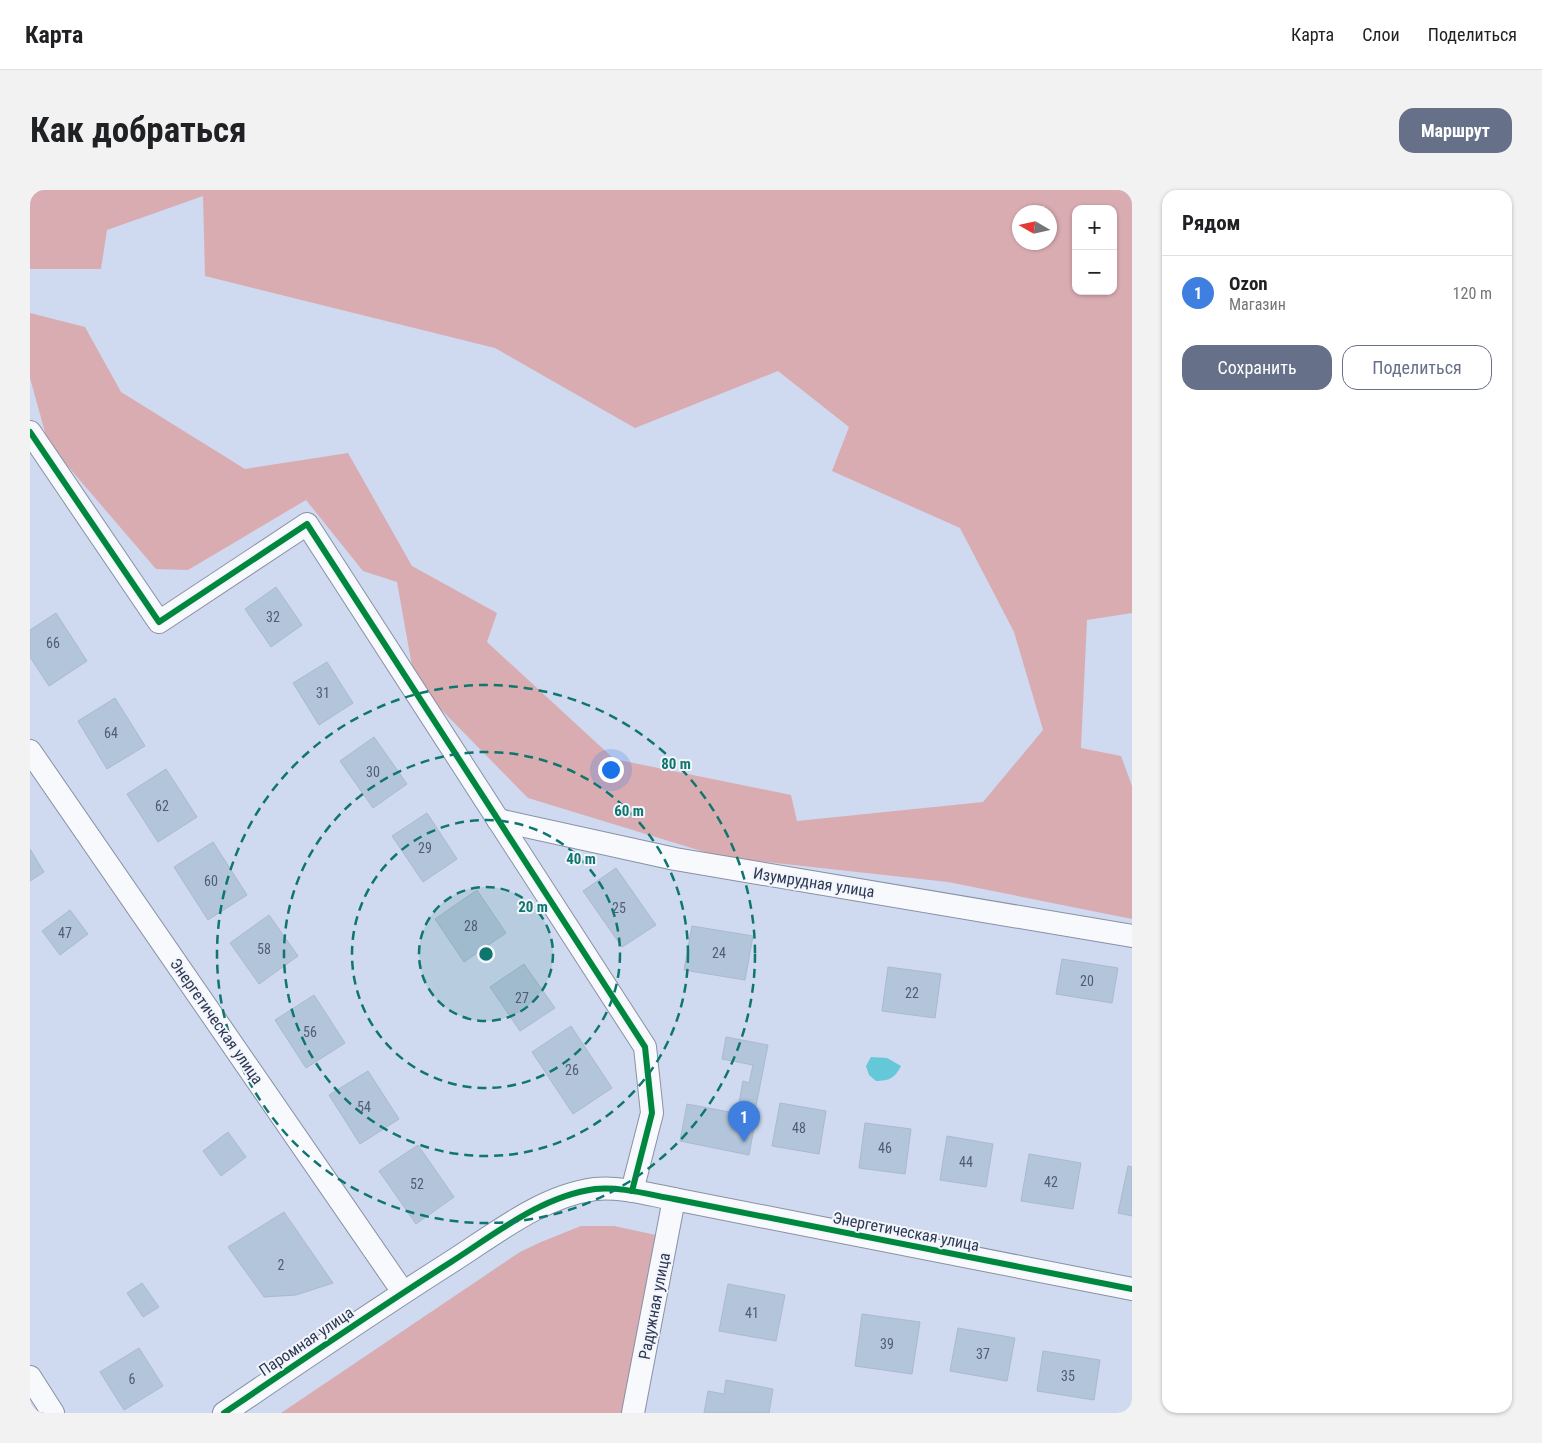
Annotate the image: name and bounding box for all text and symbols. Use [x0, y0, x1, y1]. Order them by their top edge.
text: Карта [25, 21, 83, 49]
text: Карта [1291, 24, 1334, 45]
text: Слои [1362, 24, 1400, 45]
text: Поделиться [1428, 24, 1517, 45]
button: Маршрут [1399, 108, 1512, 153]
text: Как добраться [30, 110, 246, 151]
north arrow [1012, 205, 1057, 250]
map controls [1072, 205, 1117, 295]
button: + [1072, 205, 1117, 250]
text: Рядом [1182, 211, 1241, 235]
button: − [1072, 250, 1117, 295]
text: Ozon [1229, 272, 1268, 295]
text: 1 [1194, 284, 1202, 303]
text: 120 m [1453, 284, 1492, 303]
text: Магазин [1229, 295, 1286, 314]
button: Сохранить [1182, 345, 1332, 390]
button: Поделиться [1342, 345, 1492, 390]
house number: 32 [266, 609, 280, 625]
house number: 66 [46, 635, 60, 651]
house number: 31 [316, 685, 330, 701]
house number: 64 [104, 725, 118, 741]
text: 80 m [661, 755, 691, 773]
your location [598, 757, 624, 783]
house number: 30 [366, 764, 380, 780]
house number: 62 [155, 798, 169, 814]
text: 60 m [614, 802, 644, 820]
house number: 29 [418, 840, 432, 856]
text: 40 m [566, 850, 596, 868]
street label: Изумрудная улица [752, 864, 876, 901]
house number: 60 [204, 873, 218, 889]
text: 20 m [518, 898, 548, 916]
house number: 25 [612, 900, 626, 916]
house number: 28 [464, 918, 478, 934]
house number: 47 [58, 925, 72, 941]
house number: 58 [257, 941, 271, 957]
centre of rings [477, 945, 495, 963]
house number: 24 [712, 945, 726, 961]
street label: Энергетическая улица [166, 955, 267, 1088]
house number: 20 [1080, 973, 1094, 989]
house number: 22 [905, 985, 919, 1001]
house number: 27 [515, 990, 529, 1006]
house number: 56 [303, 1024, 317, 1040]
house number: 26 [565, 1062, 579, 1078]
house number: 54 [357, 1099, 371, 1115]
pin: 1 [728, 1101, 760, 1142]
house number: 48 [792, 1120, 806, 1136]
house number: 46 [878, 1140, 892, 1156]
house number: 44 [959, 1154, 973, 1170]
house number: 42 [1044, 1174, 1058, 1190]
house number: 52 [410, 1176, 424, 1192]
street label: Энергетическая улица [831, 1208, 981, 1255]
street label: Радужная улица [635, 1251, 674, 1361]
house number: 2 [278, 1257, 285, 1273]
street label: Паромная улица [255, 1303, 357, 1380]
house number: 41 [745, 1305, 759, 1321]
house number: 39 [880, 1336, 894, 1352]
house number: 37 [976, 1346, 990, 1362]
house number: 35 [1061, 1368, 1075, 1384]
house number: 6 [129, 1371, 136, 1387]

